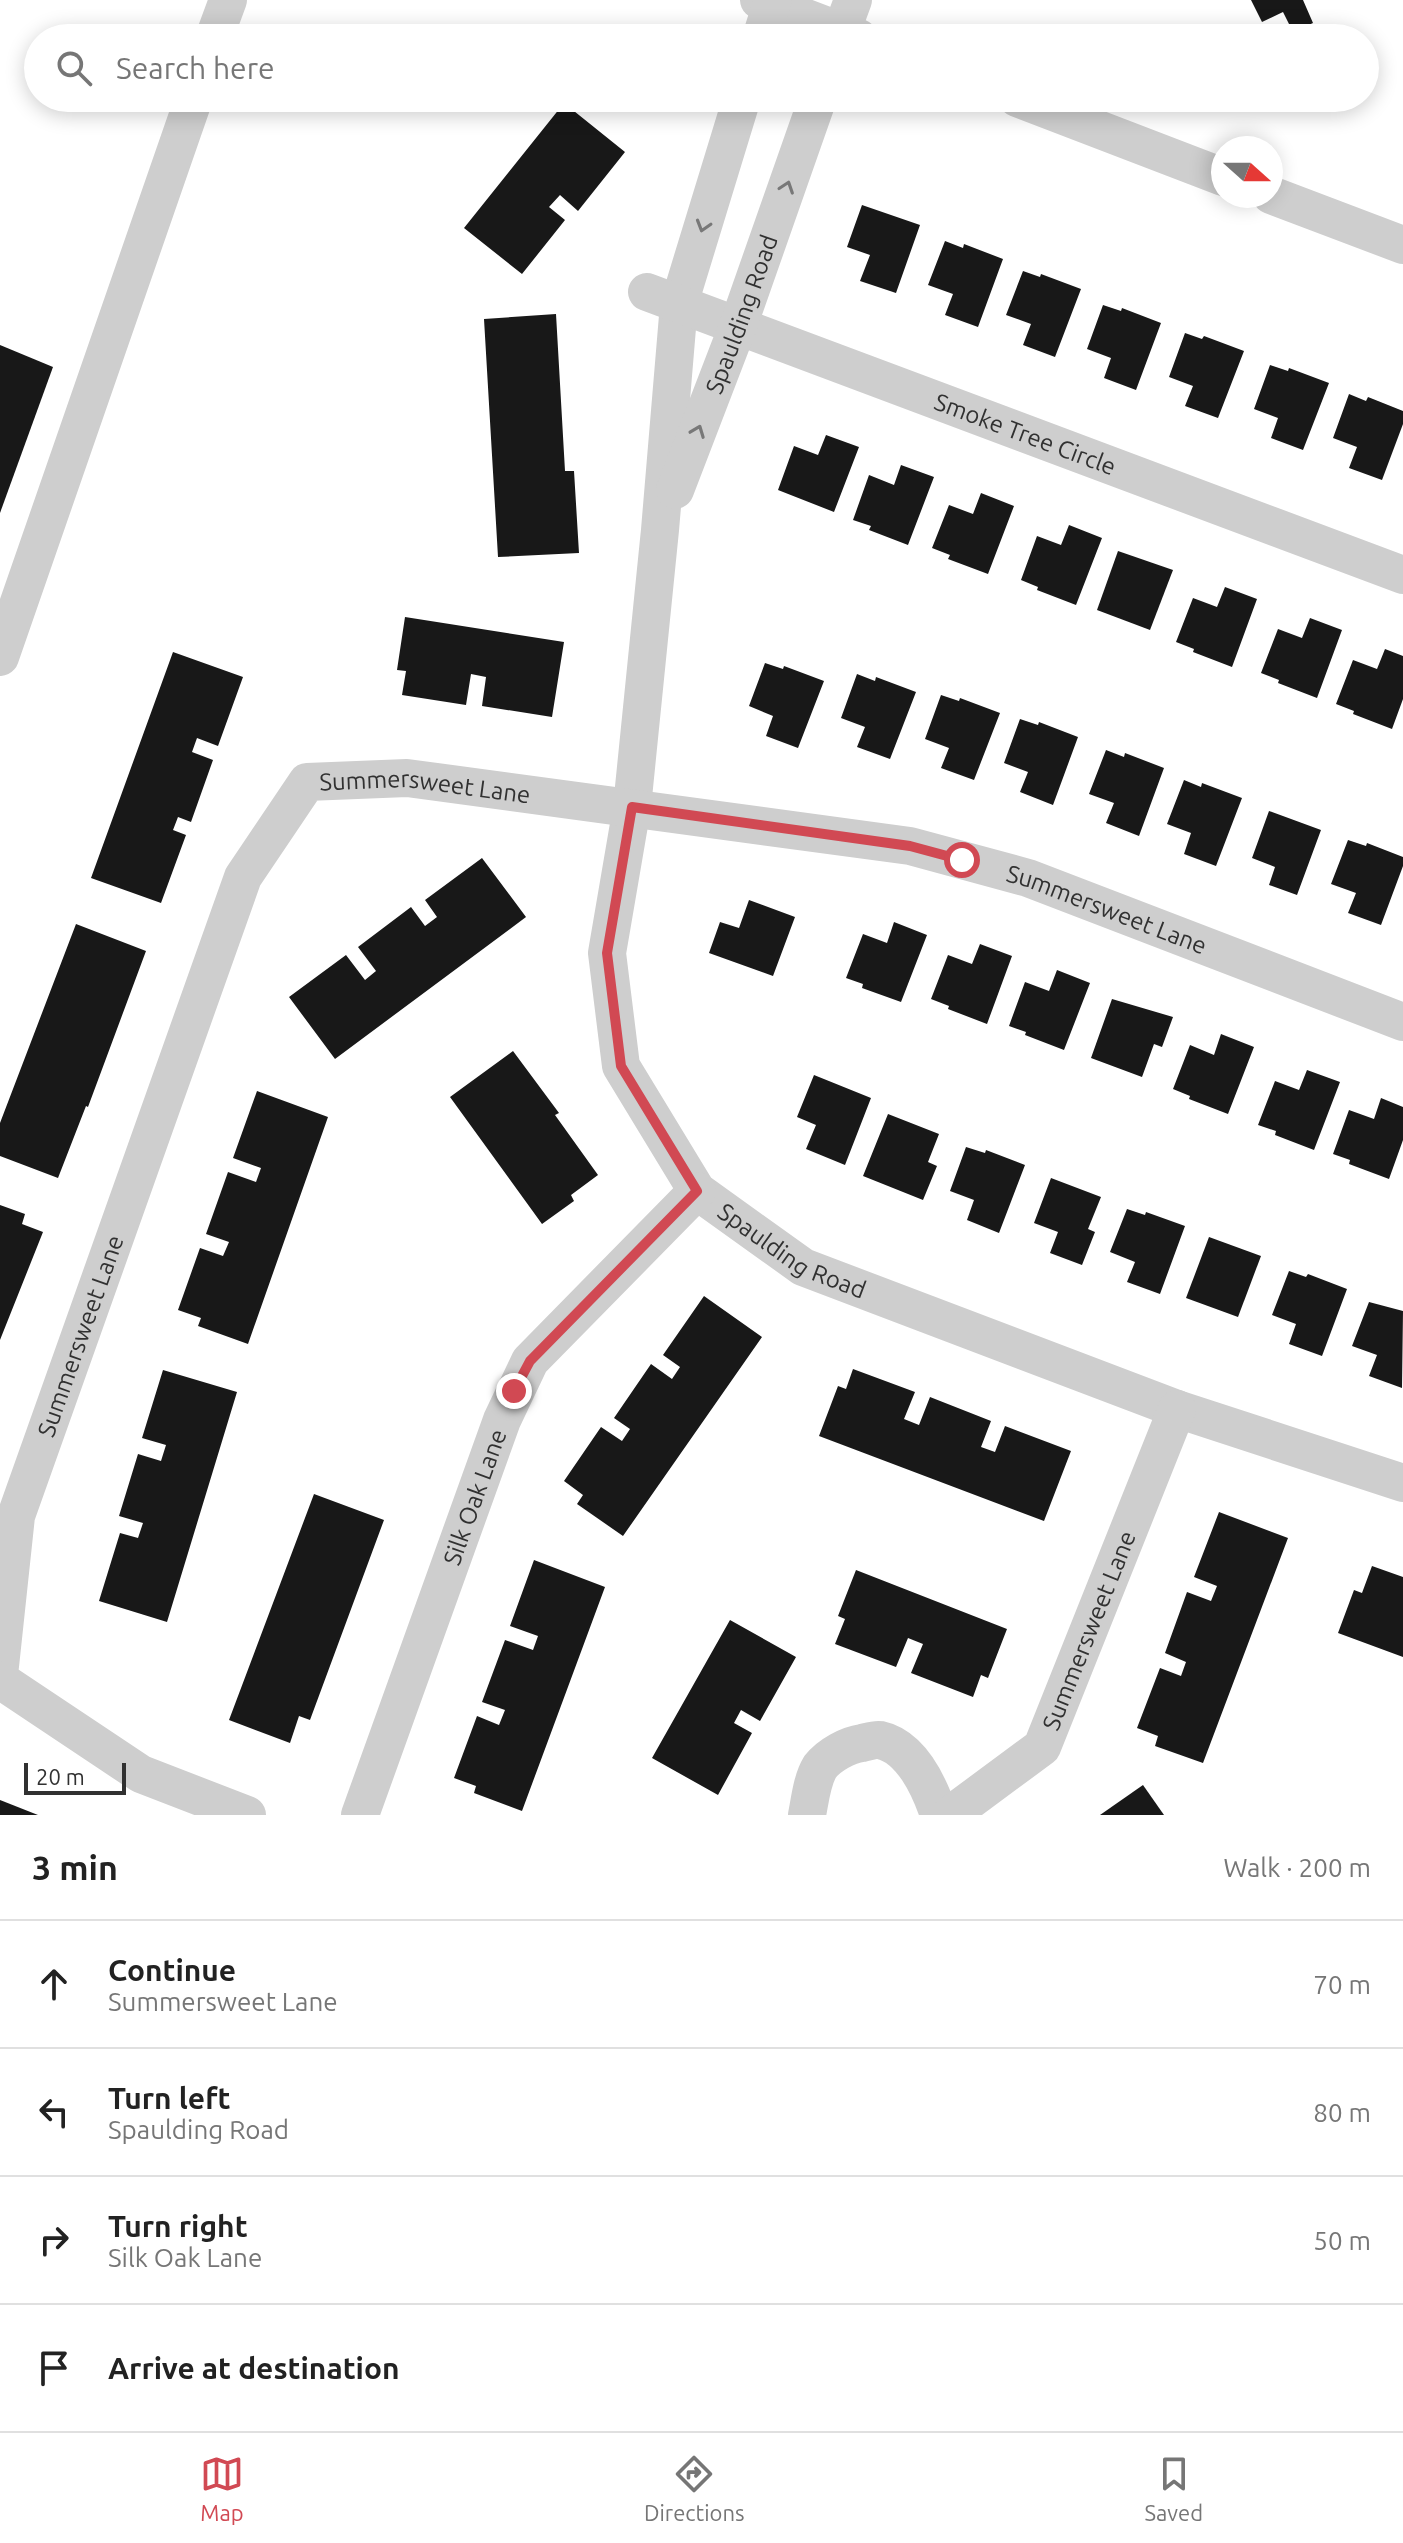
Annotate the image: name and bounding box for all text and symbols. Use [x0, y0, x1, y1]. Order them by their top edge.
search box [24, 24, 1379, 112]
icon: search [52, 46, 96, 90]
text: Search here [116, 51, 275, 85]
north arrow [1211, 136, 1283, 208]
one-way arrow [777, 181, 793, 195]
one-way arrow [696, 219, 712, 232]
street label: Spaulding Road [700, 231, 783, 397]
street label: Smoke Tree Circle [931, 387, 1120, 480]
one-way arrow [688, 425, 705, 439]
street label: Summersweet Lane [319, 764, 532, 808]
route start [944, 842, 980, 878]
street label: Summersweet Lane [1004, 859, 1211, 959]
street label: Spaulding Road [713, 1197, 870, 1303]
street label: Summersweet Lane [32, 1231, 128, 1440]
route end [496, 1373, 532, 1409]
street label: Silk Oak Lane [438, 1425, 511, 1569]
street label: Summersweet Lane [1037, 1527, 1140, 1734]
scale bar [24, 1759, 126, 1795]
text: 20 m [36, 1764, 85, 1789]
text: 3 min [32, 1848, 118, 1886]
text: Walk · 200 m [1223, 1853, 1371, 1882]
text: Continue [108, 1953, 236, 1987]
icon: ahead [32, 1962, 76, 2006]
text: 70 m [1313, 1970, 1371, 1999]
text: Summersweet Lane [108, 1987, 338, 2016]
text: Turn left [108, 2081, 230, 2115]
icon: left [32, 2090, 76, 2134]
text: 80 m [1313, 2098, 1371, 2127]
text: Spaulding Road [108, 2115, 289, 2144]
text: Turn right [108, 2209, 248, 2243]
icon: right [32, 2218, 76, 2262]
text: 50 m [1313, 2226, 1371, 2255]
text: Silk Oak Lane [108, 2243, 262, 2272]
icon: arrive [32, 2346, 76, 2390]
text: Arrive at destination [108, 2351, 400, 2385]
tab: Map [200, 2452, 244, 2525]
tab: Directions [644, 2452, 745, 2525]
tab: Saved [1144, 2452, 1203, 2525]

